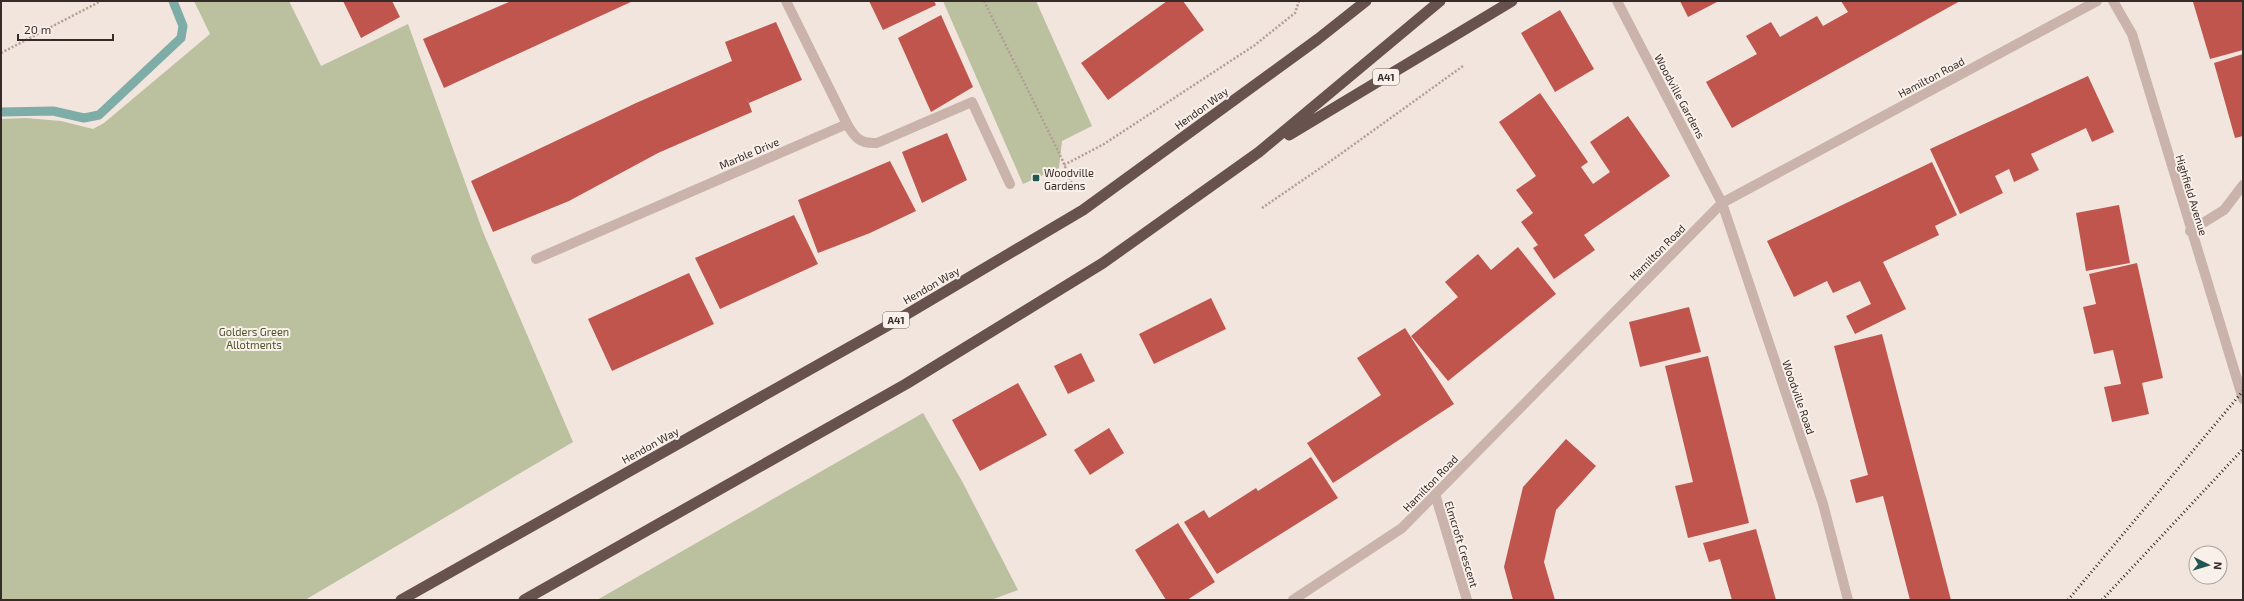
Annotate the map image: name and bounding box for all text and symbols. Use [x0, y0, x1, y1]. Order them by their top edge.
scale bar [18, 16, 113, 42]
text: 20 m [24, 22, 51, 36]
street label: Woodville Gardens [1652, 51, 1708, 141]
street label: Hamilton Road [1895, 54, 1967, 100]
road number: A41 [1373, 69, 1399, 85]
street label: Hendon Way [1172, 84, 1230, 132]
street label: Marble Drive [717, 134, 781, 172]
street label: Highfield Avenue [2174, 153, 2210, 237]
place label: Woodville Gardens [1044, 166, 1094, 192]
marker: Woodville Gardens [1031, 173, 1041, 183]
street label: Hamilton Road [1626, 221, 1688, 283]
street label: Hendon Way [900, 264, 962, 306]
road number: A41 [883, 312, 909, 328]
park label: Golders Green Allotments [219, 325, 289, 351]
street label: Woodville Road [1780, 358, 1818, 436]
street label: Hendon Way [619, 424, 681, 466]
street label: Hamilton Road [1400, 452, 1460, 514]
street label: Elmcroft Crescent [1443, 499, 1481, 589]
north arrow [2188, 545, 2228, 585]
text: N [2212, 561, 2225, 570]

